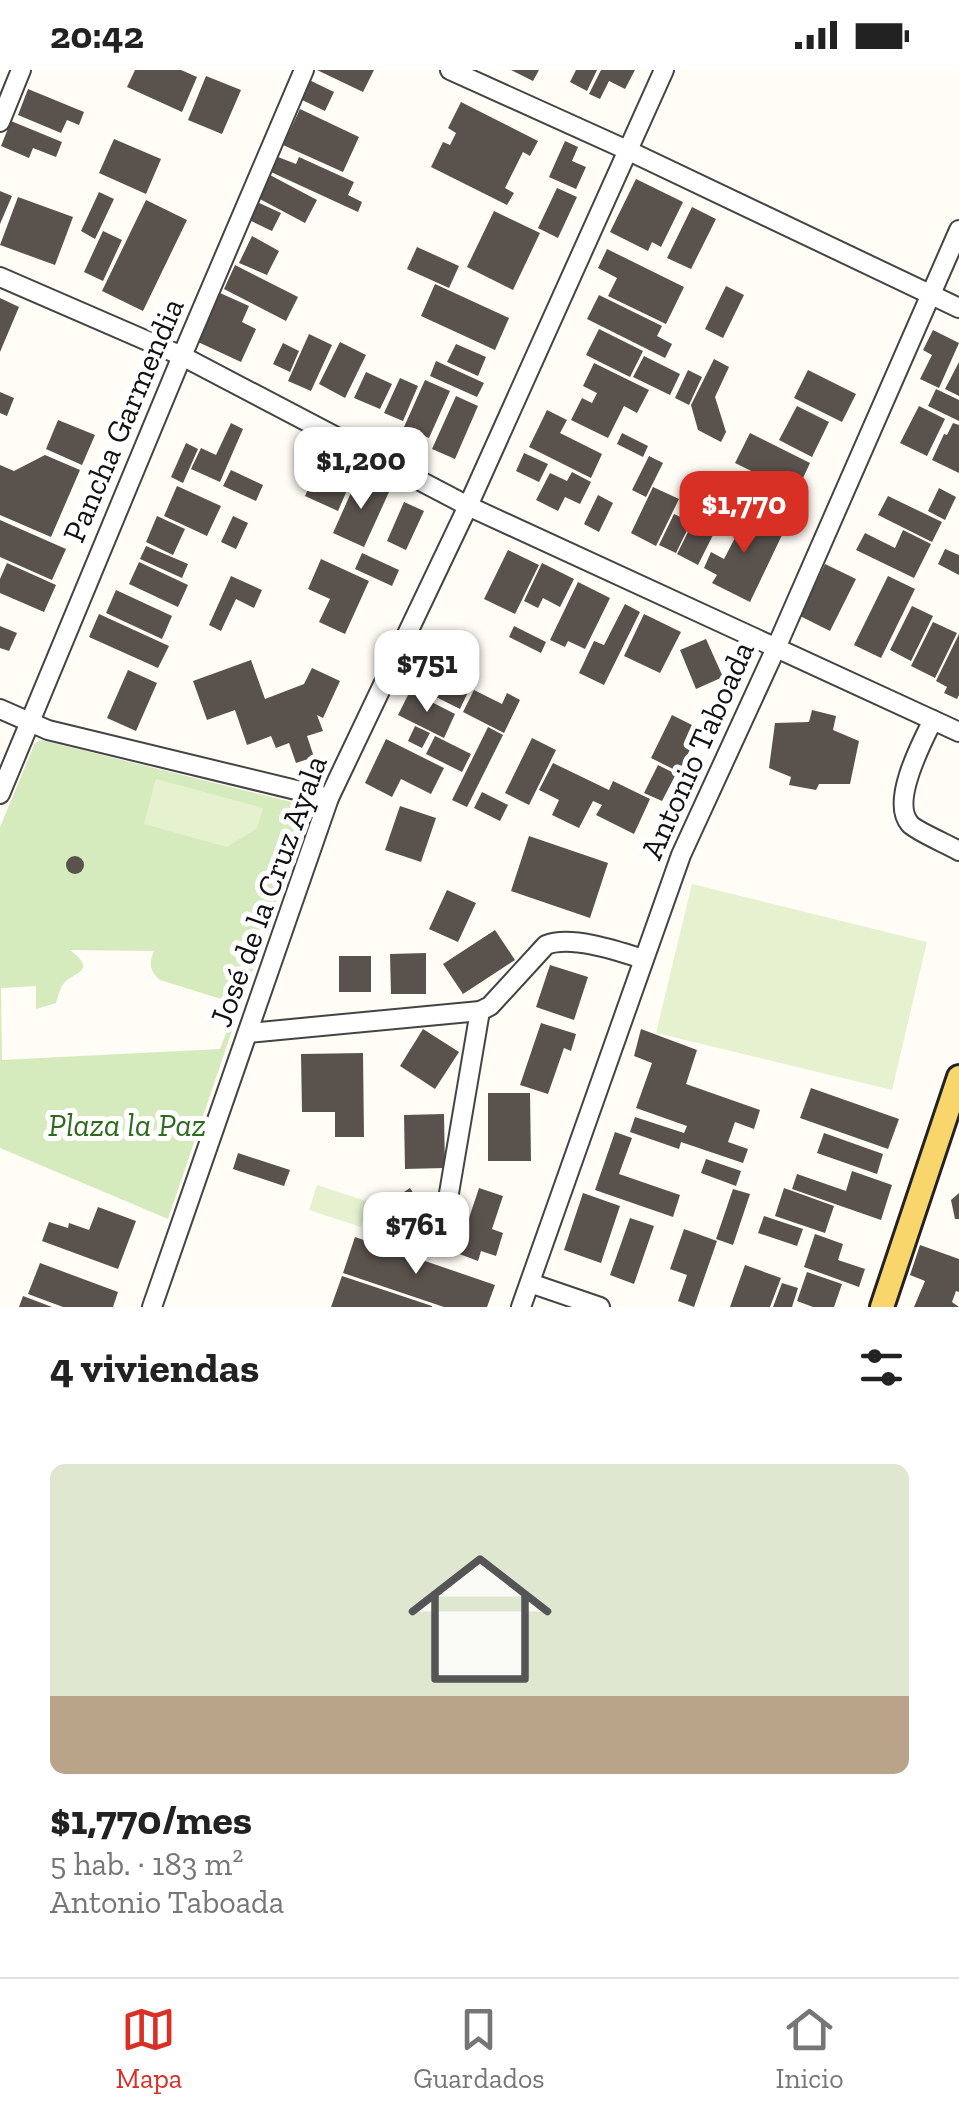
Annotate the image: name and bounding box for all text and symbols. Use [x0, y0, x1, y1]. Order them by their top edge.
text: 20:42 [50, 12, 144, 58]
street label: Pancha Garmendia [54, 292, 192, 548]
pin: $1,200 [280, 427, 442, 512]
text: $1,200 [316, 440, 406, 478]
pin: $1,770 [663, 471, 825, 556]
text: $1,770 [702, 484, 787, 522]
pin: $751 [368, 630, 486, 715]
street label: Antonio Taboada [632, 635, 762, 865]
text: $751 [396, 643, 458, 681]
street label: José de la Cruz Ayala [201, 750, 335, 1032]
park label: Plaza la Paz [48, 1106, 206, 1144]
pin: $761 [357, 1192, 475, 1277]
text: $761 [385, 1205, 447, 1243]
icon: filters [854, 1340, 909, 1395]
text: 4 viviendas [50, 1342, 259, 1393]
icon: home [390, 1529, 570, 1709]
text: $1,770/mes [50, 1794, 252, 1845]
text: 5 hab. · 183 m² [50, 1845, 243, 1883]
text: Antonio Taboada [50, 1883, 284, 1921]
tab: Mapa [115, 2002, 182, 2095]
tab: Guardados [413, 2002, 545, 2095]
tab: Inicio [775, 2002, 844, 2095]

